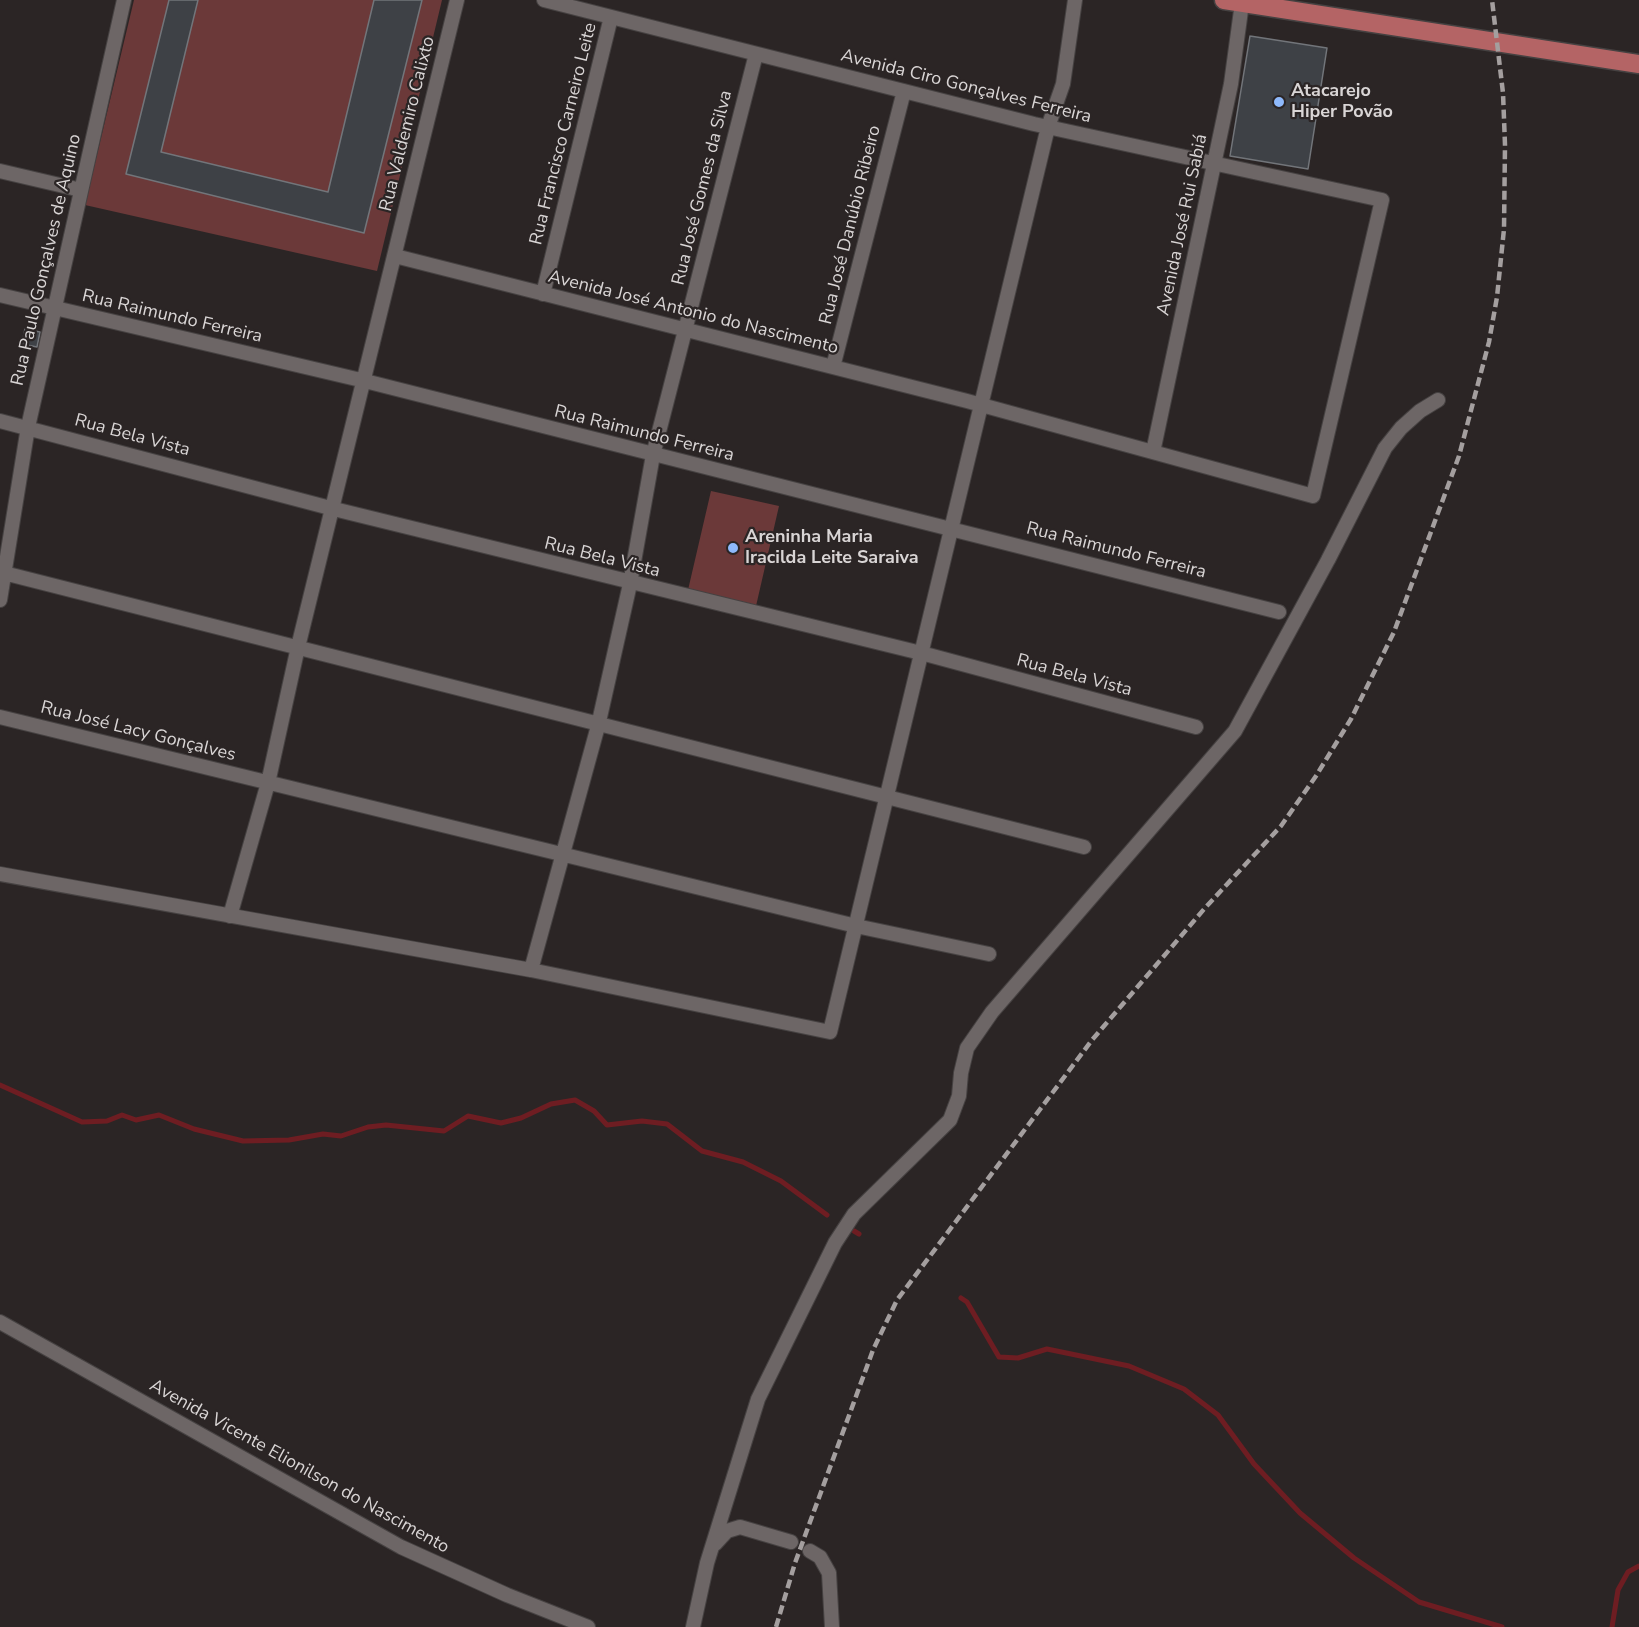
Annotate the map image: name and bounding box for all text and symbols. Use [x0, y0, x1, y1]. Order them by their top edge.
street label: Rua Francisco Carneiro Leite [526, 21, 602, 247]
street label: Rua Valdemiro Calixto [376, 34, 440, 214]
street label: Avenida Ciro Gonçalves Ferreira [839, 45, 1093, 129]
place label: Atacarejo Hiper Povão [1291, 81, 1393, 124]
street label: Rua José Gomes da Silva [668, 88, 738, 288]
marker: Atacarejo Hiper Povão [1272, 95, 1286, 109]
street label: Rua José Danúbio Ribeiro [816, 123, 886, 327]
street label: Rua Paulo Gonçalves de Aquino [7, 132, 87, 388]
street label: Avenida José Rui Sabiá [1153, 132, 1213, 318]
street label: Avenida José Antonio do Nascimento [546, 266, 840, 360]
street label: Rua Raimundo Ferreira [80, 286, 264, 348]
street label: Rua Raimundo Ferreira [552, 401, 736, 467]
street label: Rua Bela Vista [72, 410, 192, 462]
street label: Rua Raimundo Ferreira [1024, 518, 1208, 584]
place label: Areninha Maria Iracilda Leite Saraiva [745, 527, 919, 570]
street label: Rua Bela Vista [542, 533, 662, 583]
marker: Areninha Maria Iracilda Leite Saraiva [726, 541, 740, 555]
street label: Rua Bela Vista [1014, 650, 1134, 702]
street label: Rua José Lacy Gonçalves [38, 697, 238, 767]
street label: Avenida Vicente Elionilson do Nascimento [145, 1375, 453, 1559]

